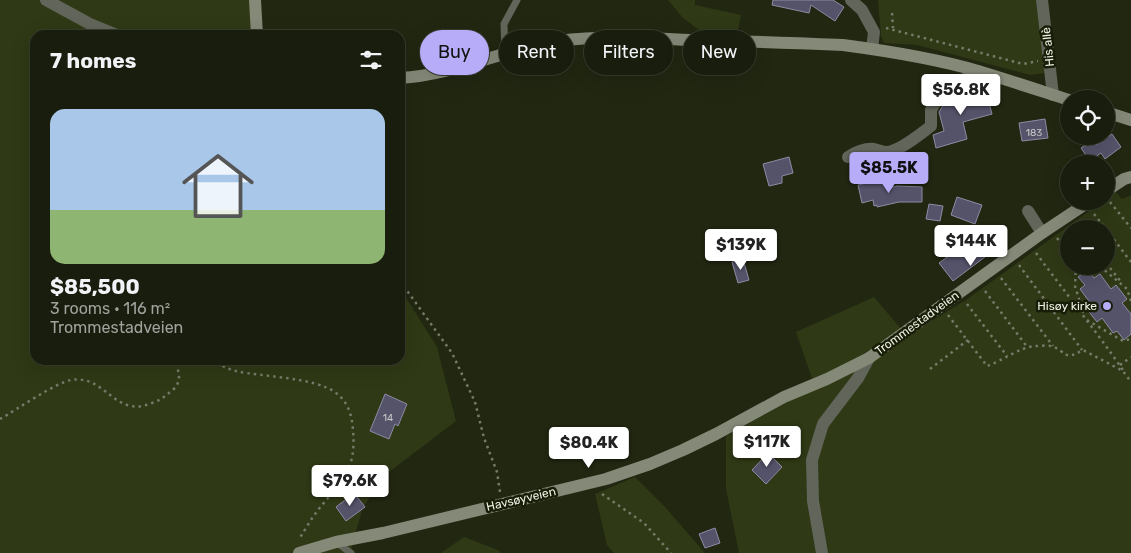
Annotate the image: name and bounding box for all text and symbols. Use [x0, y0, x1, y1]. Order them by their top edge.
street label: His allè [1039, 26, 1057, 67]
chip: Buy [420, 30, 489, 75]
chip: Rent [499, 30, 574, 75]
chip: Filters [584, 30, 673, 75]
chip: New [683, 30, 756, 75]
icon: filters [357, 46, 385, 74]
text: 7 homes [50, 48, 136, 73]
pin: $56.8K [920, 74, 1002, 116]
text: $56.8K [932, 80, 990, 99]
map controls [1060, 90, 1115, 275]
button: locate [1060, 90, 1115, 145]
house number: 183 [1026, 127, 1042, 139]
icon: home [173, 141, 263, 231]
pin: $85.5K [848, 152, 930, 194]
button: + [1060, 155, 1115, 210]
text: $85.5K [860, 158, 918, 177]
button: − [1060, 220, 1115, 275]
pin: $144K [936, 224, 1006, 267]
pin: $139K [706, 228, 776, 271]
text: $144K [945, 231, 997, 250]
text: $139K [716, 235, 766, 254]
text: $85,500 [50, 274, 140, 299]
street label: Trommestadveien [872, 288, 962, 358]
text: 3 rooms · 116 m² [50, 299, 170, 318]
place label: Hisøy kirke [1037, 299, 1097, 313]
marker: Hisøy kirke [1101, 300, 1113, 312]
text: Trommestadveien [50, 318, 183, 337]
house number: 14 [383, 412, 393, 424]
pin: $80.4K [548, 426, 630, 469]
pin: $117K [732, 426, 802, 468]
text: $117K [744, 432, 790, 451]
text: $80.4K [560, 433, 618, 452]
pin: $79.6K [309, 464, 391, 507]
text: $79.6K [323, 471, 377, 490]
street label: Havsøyveien [485, 484, 557, 514]

